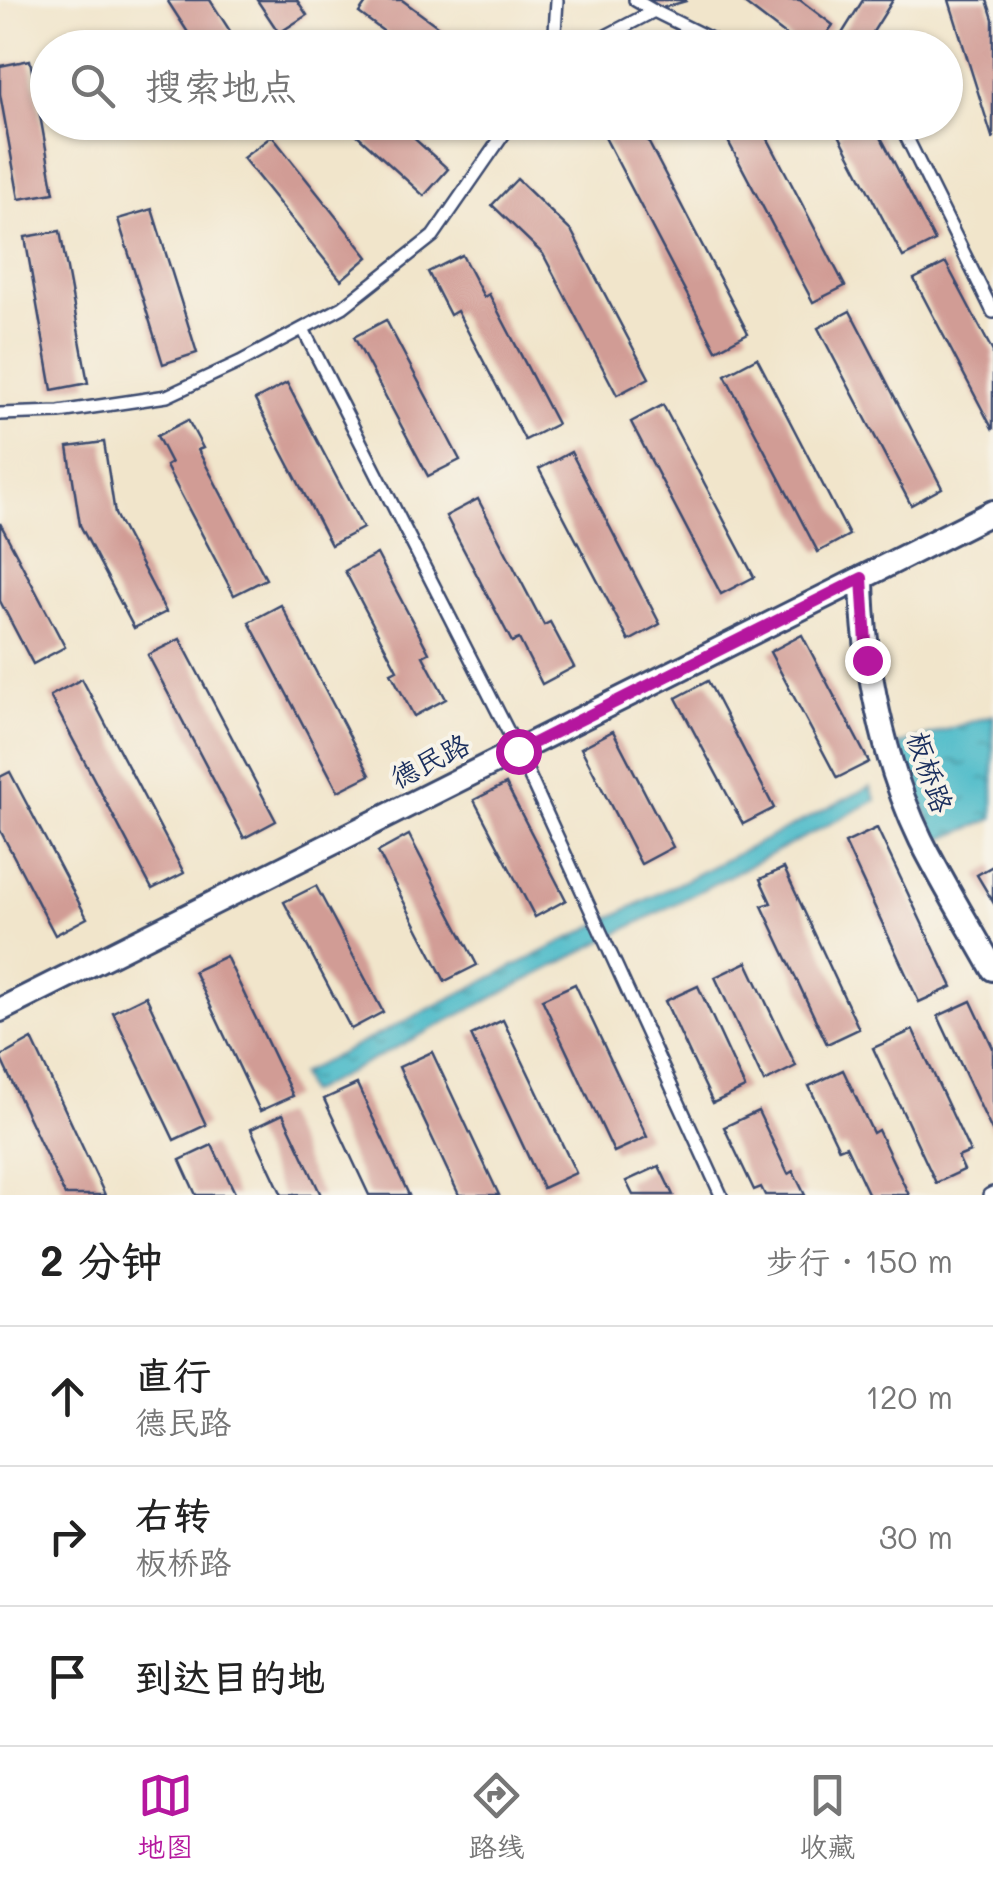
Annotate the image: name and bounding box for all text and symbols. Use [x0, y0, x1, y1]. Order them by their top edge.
search box [30, 30, 963, 140]
icon: search [65, 58, 120, 113]
text: 搜索地点 [145, 60, 297, 110]
route end [845, 638, 891, 684]
street label: 德民路 [384, 725, 475, 795]
street label: 板桥路 [900, 726, 962, 817]
route start [496, 729, 542, 775]
text: 2 分钟 [40, 1232, 163, 1287]
text: 步行 · 150 m [766, 1239, 953, 1281]
text: 直行 [135, 1349, 211, 1399]
icon: ahead [40, 1369, 95, 1424]
text: 120 m [865, 1375, 953, 1417]
text: 德民路 [135, 1400, 231, 1442]
text: 右转 [135, 1489, 211, 1539]
icon: right [40, 1509, 95, 1564]
text: 30 m [879, 1515, 953, 1557]
text: 板桥路 [135, 1540, 231, 1582]
icon: arrive [40, 1649, 95, 1704]
text: 到达目的地 [135, 1651, 325, 1701]
tab: 地图 [137, 1768, 194, 1865]
tab: 路线 [468, 1768, 525, 1865]
tab: 收藏 [799, 1768, 856, 1865]

